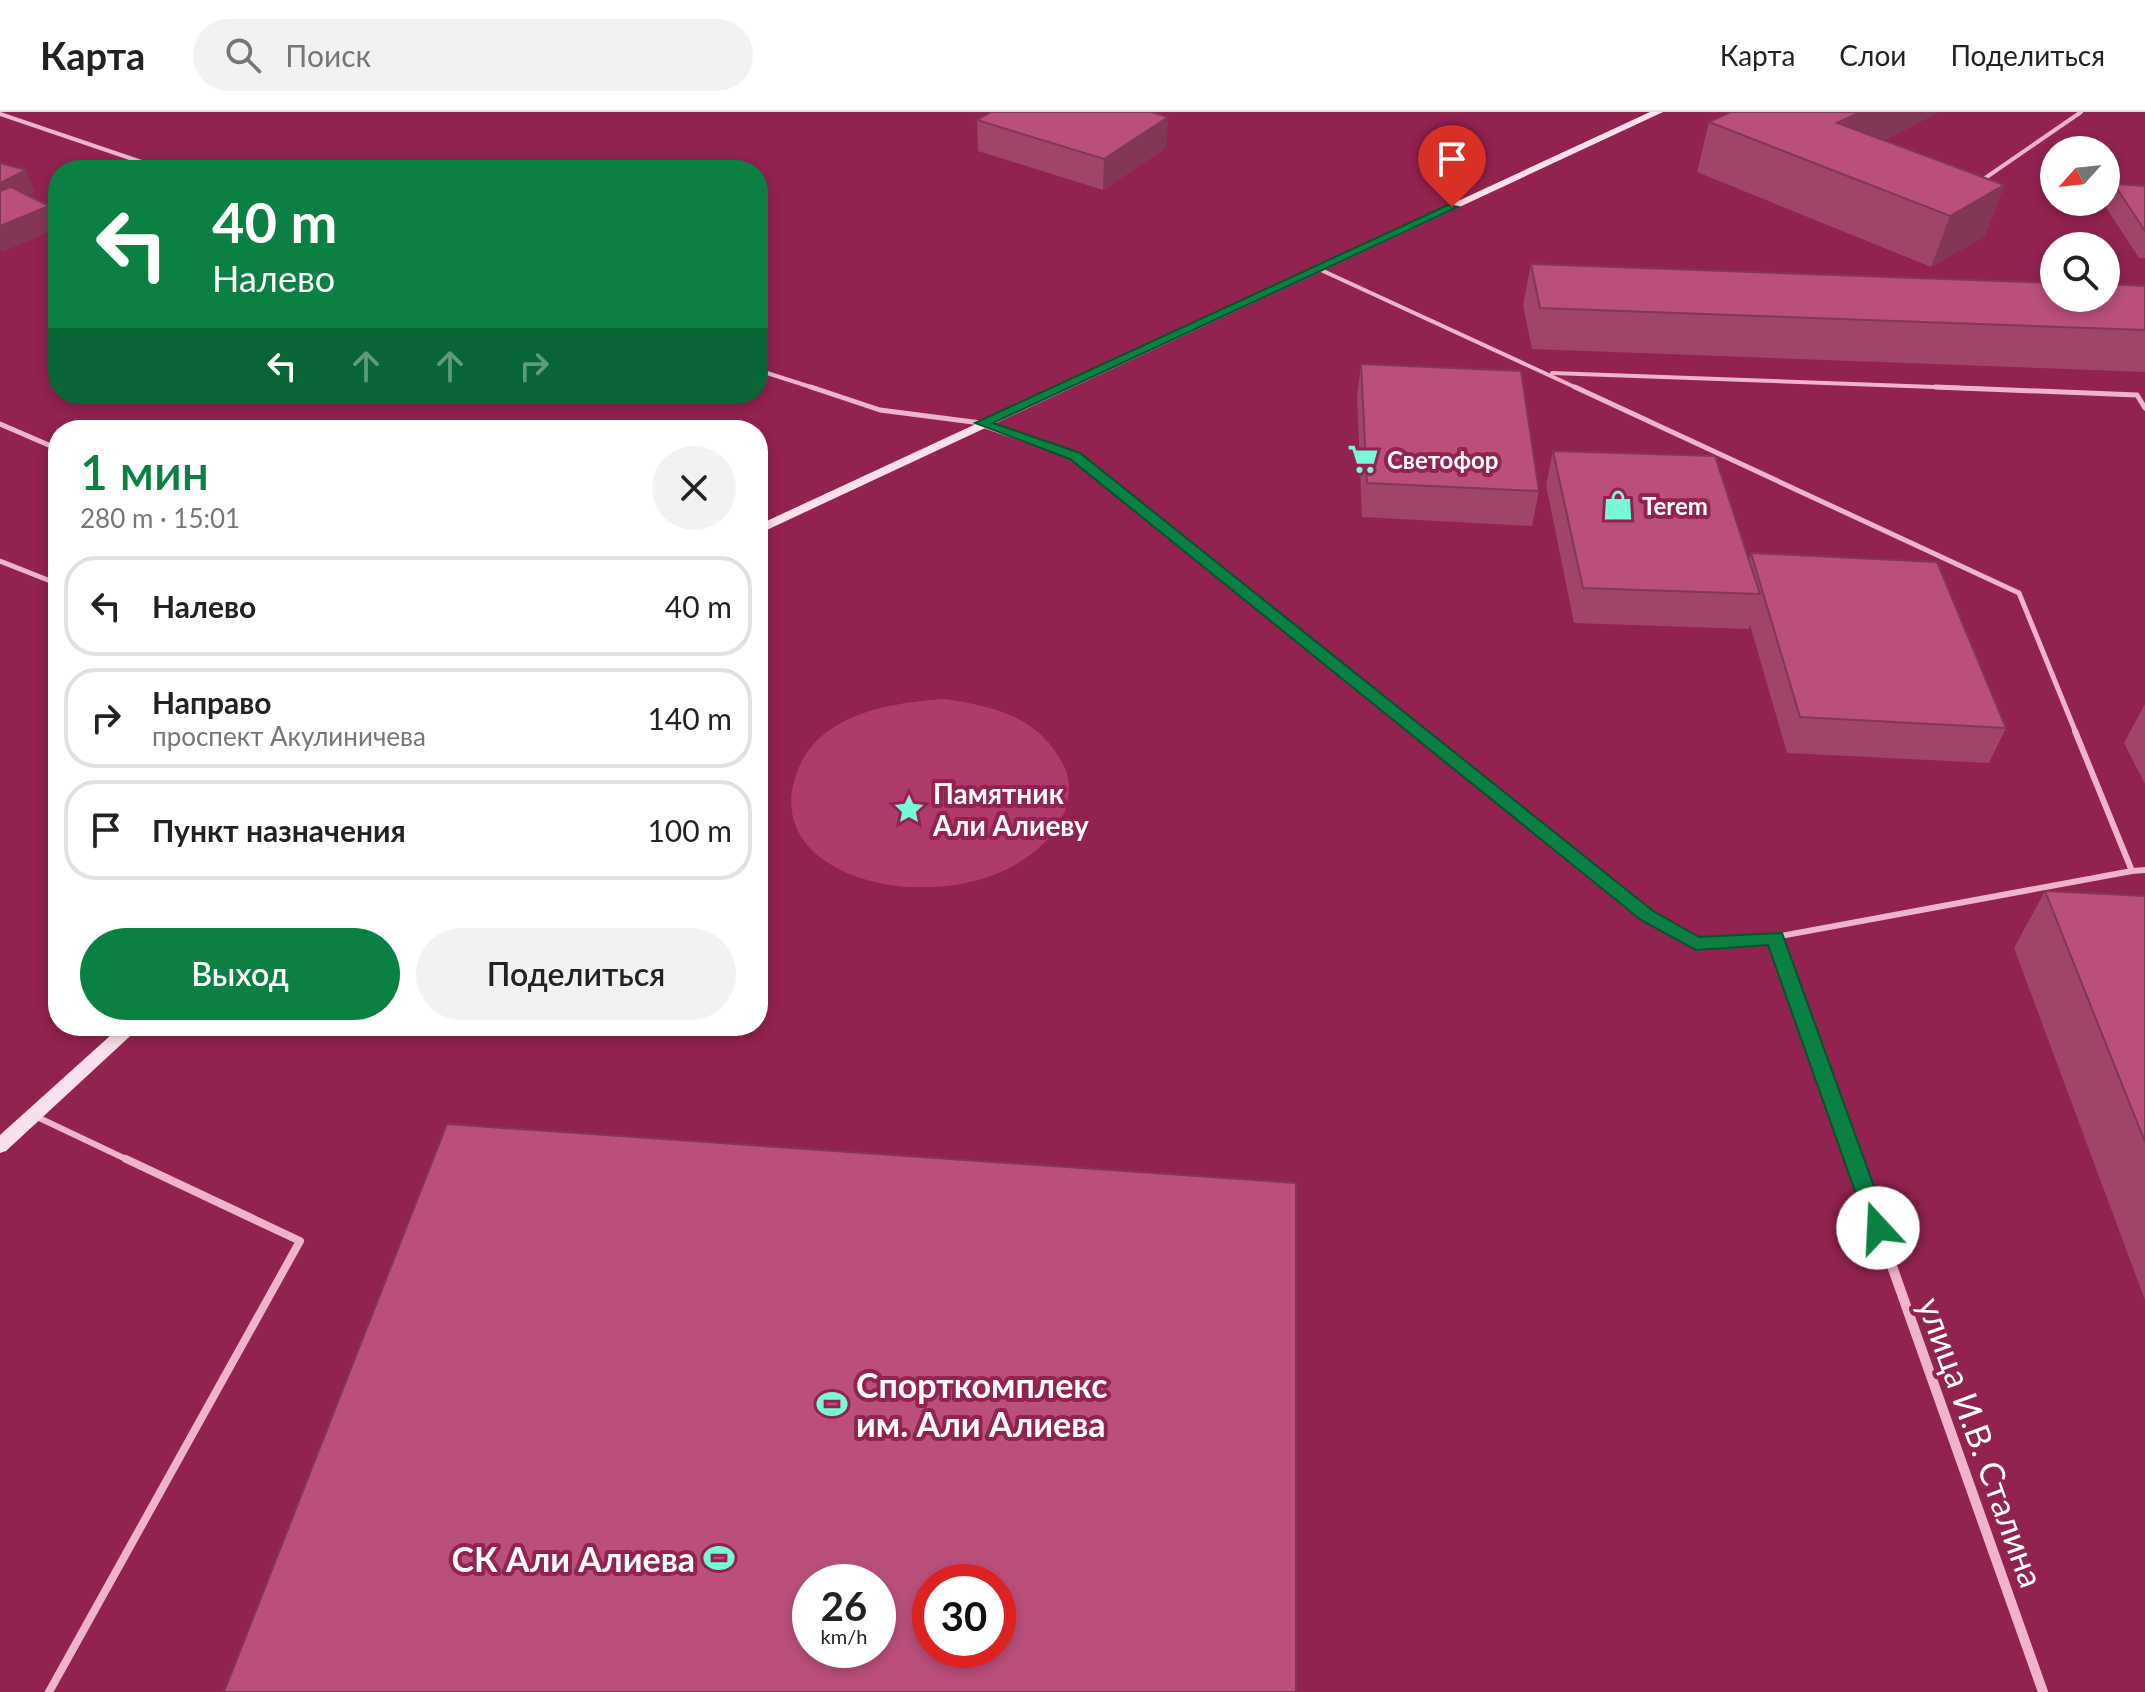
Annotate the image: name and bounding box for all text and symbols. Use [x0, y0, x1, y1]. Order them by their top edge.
search box [193, 19, 753, 91]
text: Карта [40, 32, 145, 78]
icon: search [221, 33, 265, 77]
text: Поиск [285, 37, 371, 73]
text: Карта [1720, 38, 1795, 72]
text: Слои [1839, 38, 1906, 72]
text: Поделиться [1950, 38, 2105, 72]
pin [1418, 125, 1486, 207]
north arrow [2040, 136, 2120, 216]
map controls [2040, 136, 2120, 312]
icon: arrive [1430, 137, 1474, 181]
text: 40 m [212, 188, 337, 255]
icon: left [80, 192, 184, 296]
button: search [2040, 232, 2120, 312]
text: Налево [212, 256, 335, 300]
icon: left [260, 344, 304, 388]
icon: ahead [344, 344, 388, 388]
icon: ahead [428, 344, 472, 388]
icon: right [512, 344, 556, 388]
supermarket icon: Светофор [1346, 442, 1380, 476]
text: 1 мин [80, 443, 209, 500]
place label: Светофор [1387, 445, 1498, 474]
button: close [652, 446, 736, 530]
shop icon: Terem [1601, 488, 1635, 522]
place label: Terem [1642, 491, 1708, 520]
text: 280 m · 15:01 [80, 502, 240, 534]
icon: left [84, 584, 128, 628]
text: Налево [152, 588, 256, 624]
text: 40 m [665, 588, 732, 624]
text: Направо [152, 684, 272, 720]
icon: right [84, 696, 128, 740]
text: 140 m [647, 700, 732, 736]
text: проспект Акулиничева [152, 720, 426, 752]
place label: Памятник Али Алиеву [932, 776, 1089, 842]
place icon: Памятник Али Алиеву [892, 792, 926, 826]
icon: arrive [84, 808, 128, 852]
text: Пункт назначения [152, 812, 406, 848]
text: 100 m [647, 812, 732, 848]
button: Выход [80, 928, 400, 1020]
button: Поделиться [416, 928, 736, 1020]
position arrow [1836, 1186, 1920, 1270]
street label: улица И.В. Сталина [1910, 1291, 2054, 1593]
place label: Спорткомплекс им. Али Алиева [856, 1364, 1108, 1444]
sports icon: Спорткомплекс им. Али Алиева [815, 1387, 849, 1421]
place label: СК Али Алиева [452, 1538, 695, 1579]
sports icon: СК Али Алиева [702, 1541, 736, 1575]
speed limit sign: 30 [912, 1564, 1016, 1668]
text: 26 [821, 1582, 867, 1630]
text: km/h [821, 1624, 867, 1648]

